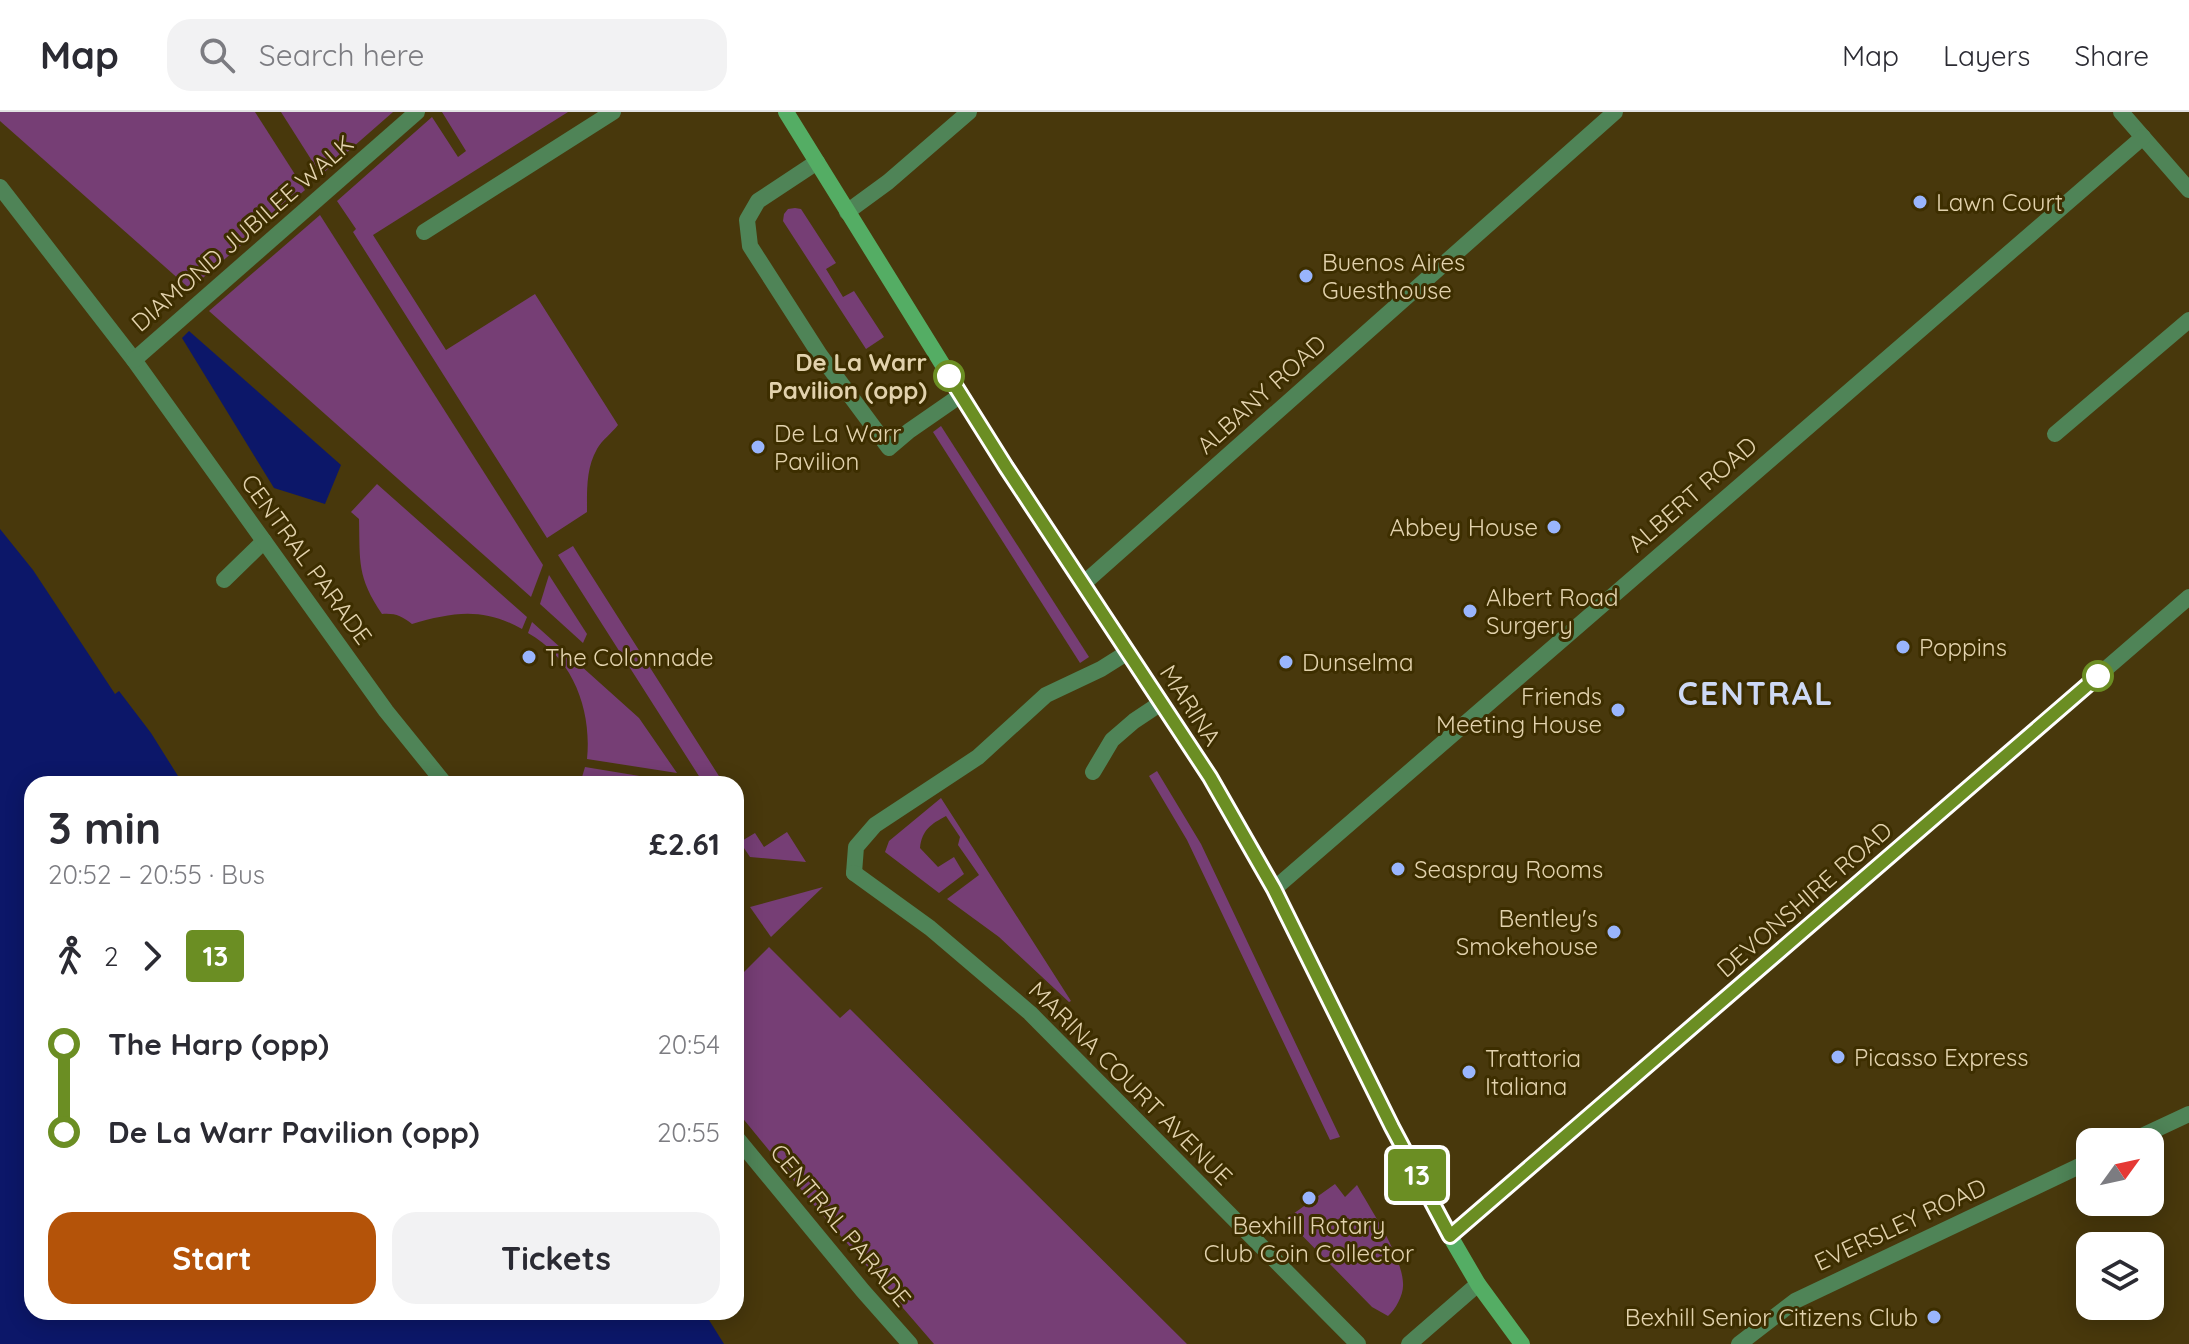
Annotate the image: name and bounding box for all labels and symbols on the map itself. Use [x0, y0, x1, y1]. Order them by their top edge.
street label: DIAMOND JUBILEE WALK [125, 128, 359, 338]
place label: Lawn Court [1936, 187, 2063, 217]
marker: Lawn Court [1911, 193, 1929, 211]
place label: Buenos Aires Guesthouse [1322, 247, 1465, 305]
marker: Buenos Aires Guesthouse [1297, 267, 1315, 285]
street label: ALBANY ROAD [1190, 328, 1332, 460]
place label: De La Warr Pavilion (opp) [768, 347, 927, 405]
marker: De La Warr Pavilion (opp) [934, 361, 964, 391]
place label: De La Warr Pavilion [774, 418, 901, 476]
street label: ALBERT ROAD [1621, 430, 1763, 558]
marker: De La Warr Pavilion [749, 438, 767, 456]
street label: CENTRAL PARADE [235, 468, 379, 650]
place label: Abbey House [1390, 512, 1538, 542]
marker: Abbey House [1545, 518, 1563, 536]
place label: Albert Road Surgery [1486, 582, 1619, 640]
marker: Albert Road Surgery [1461, 602, 1479, 620]
place label: Poppins [1919, 632, 2007, 662]
marker: Poppins [1894, 638, 1912, 656]
place label: The Colonnade [545, 642, 714, 672]
place label: Dunselma [1302, 647, 1414, 677]
marker: The Colonnade [520, 648, 538, 666]
marker: Dunselma [1277, 653, 1295, 671]
street label: MARINA [1154, 659, 1228, 751]
unlabelled marker [2083, 661, 2113, 691]
district label: CENTRAL [1678, 673, 1834, 713]
place label: Friends Meeting House [1436, 681, 1602, 739]
marker: Friends Meeting House [1609, 701, 1627, 719]
street label: DEVONSHIRE ROAD [1710, 815, 1898, 983]
place label: Seaspray Rooms [1414, 854, 1603, 884]
marker: Seaspray Rooms [1389, 860, 1407, 878]
place label: Bentley's Smokehouse [1456, 903, 1598, 961]
marker: Bentley's Smokehouse [1605, 923, 1623, 941]
street label: MARINA COURT AVENUE [1023, 975, 1239, 1191]
place label: Picasso Express [1854, 1042, 2029, 1072]
place label: Trattoria Italiana [1485, 1043, 1581, 1101]
marker: Picasso Express [1829, 1048, 1847, 1066]
marker: Trattoria Italiana [1460, 1063, 1478, 1081]
north arrow [2076, 1128, 2164, 1216]
street label: CENTRAL PARADE [764, 1137, 918, 1313]
line badge: 13 [1381, 1149, 1453, 1201]
street label: EVERSLEY ROAD [1809, 1171, 1991, 1277]
marker: Bexhill Rotary Club Coin Collector [1300, 1189, 1318, 1207]
place label: Bexhill Rotary Club Coin Collector [1204, 1210, 1414, 1268]
place label: Bexhill Senior Citizens Club [1625, 1302, 1918, 1332]
marker: Bexhill Senior Citizens Club [1925, 1308, 1943, 1326]

